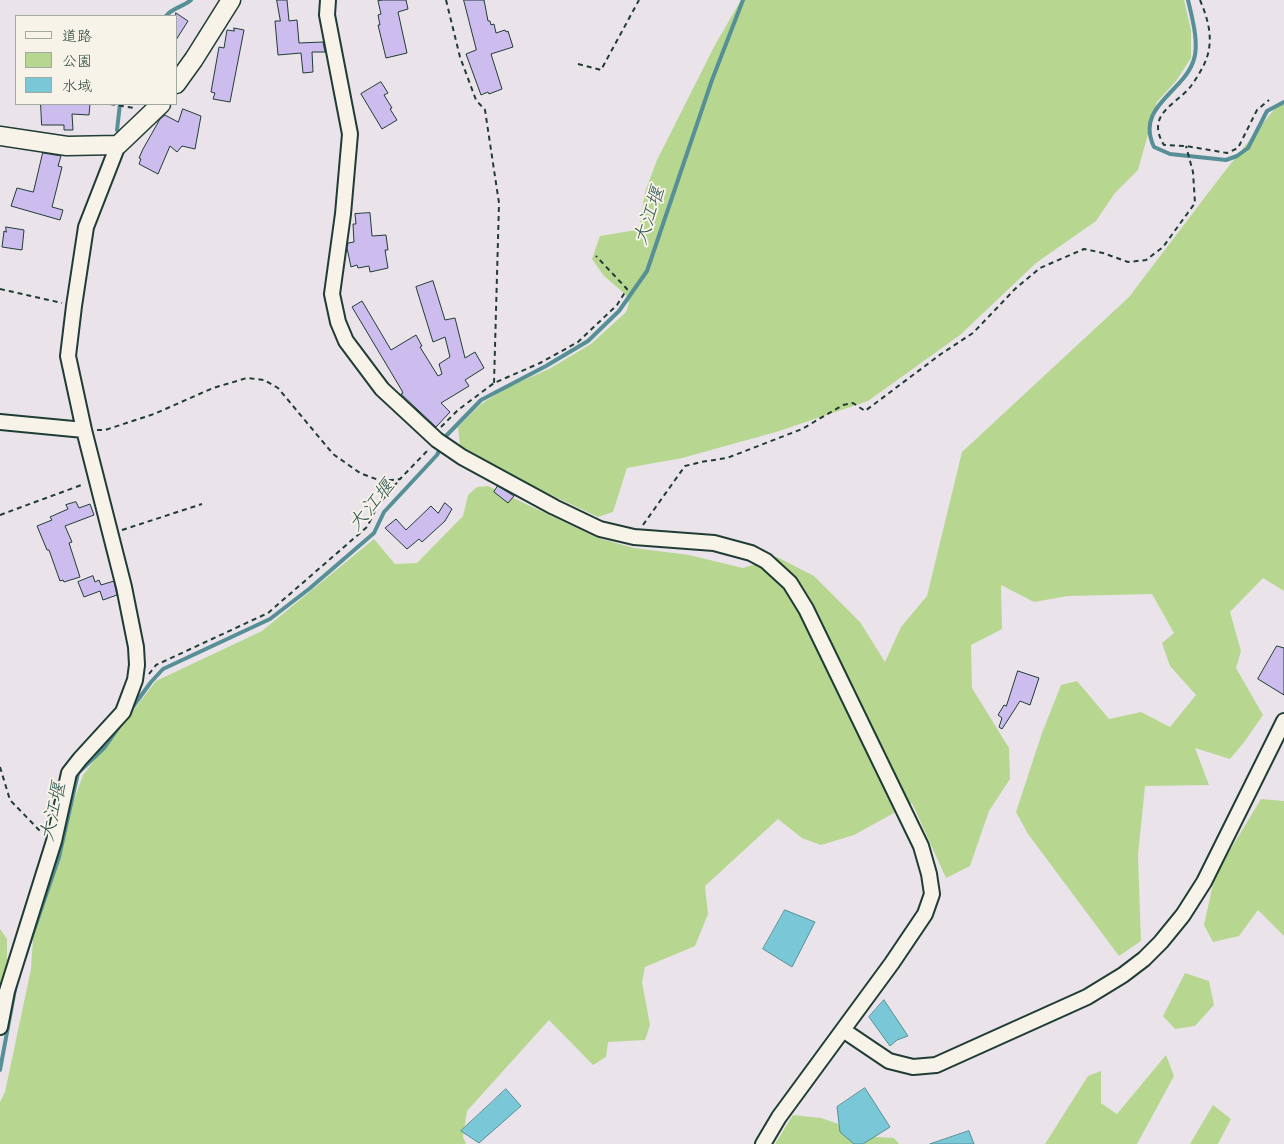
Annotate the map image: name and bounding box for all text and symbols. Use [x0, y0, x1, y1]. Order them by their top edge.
legend [15, 15, 178, 105]
text: 道路 [62, 27, 92, 45]
text: 公園 [62, 52, 92, 70]
text: 水域 [62, 77, 92, 95]
water label: 大江堰 [629, 184, 671, 248]
water label: 大江堰 [344, 475, 400, 537]
water label: 大江堰 [36, 780, 72, 844]

